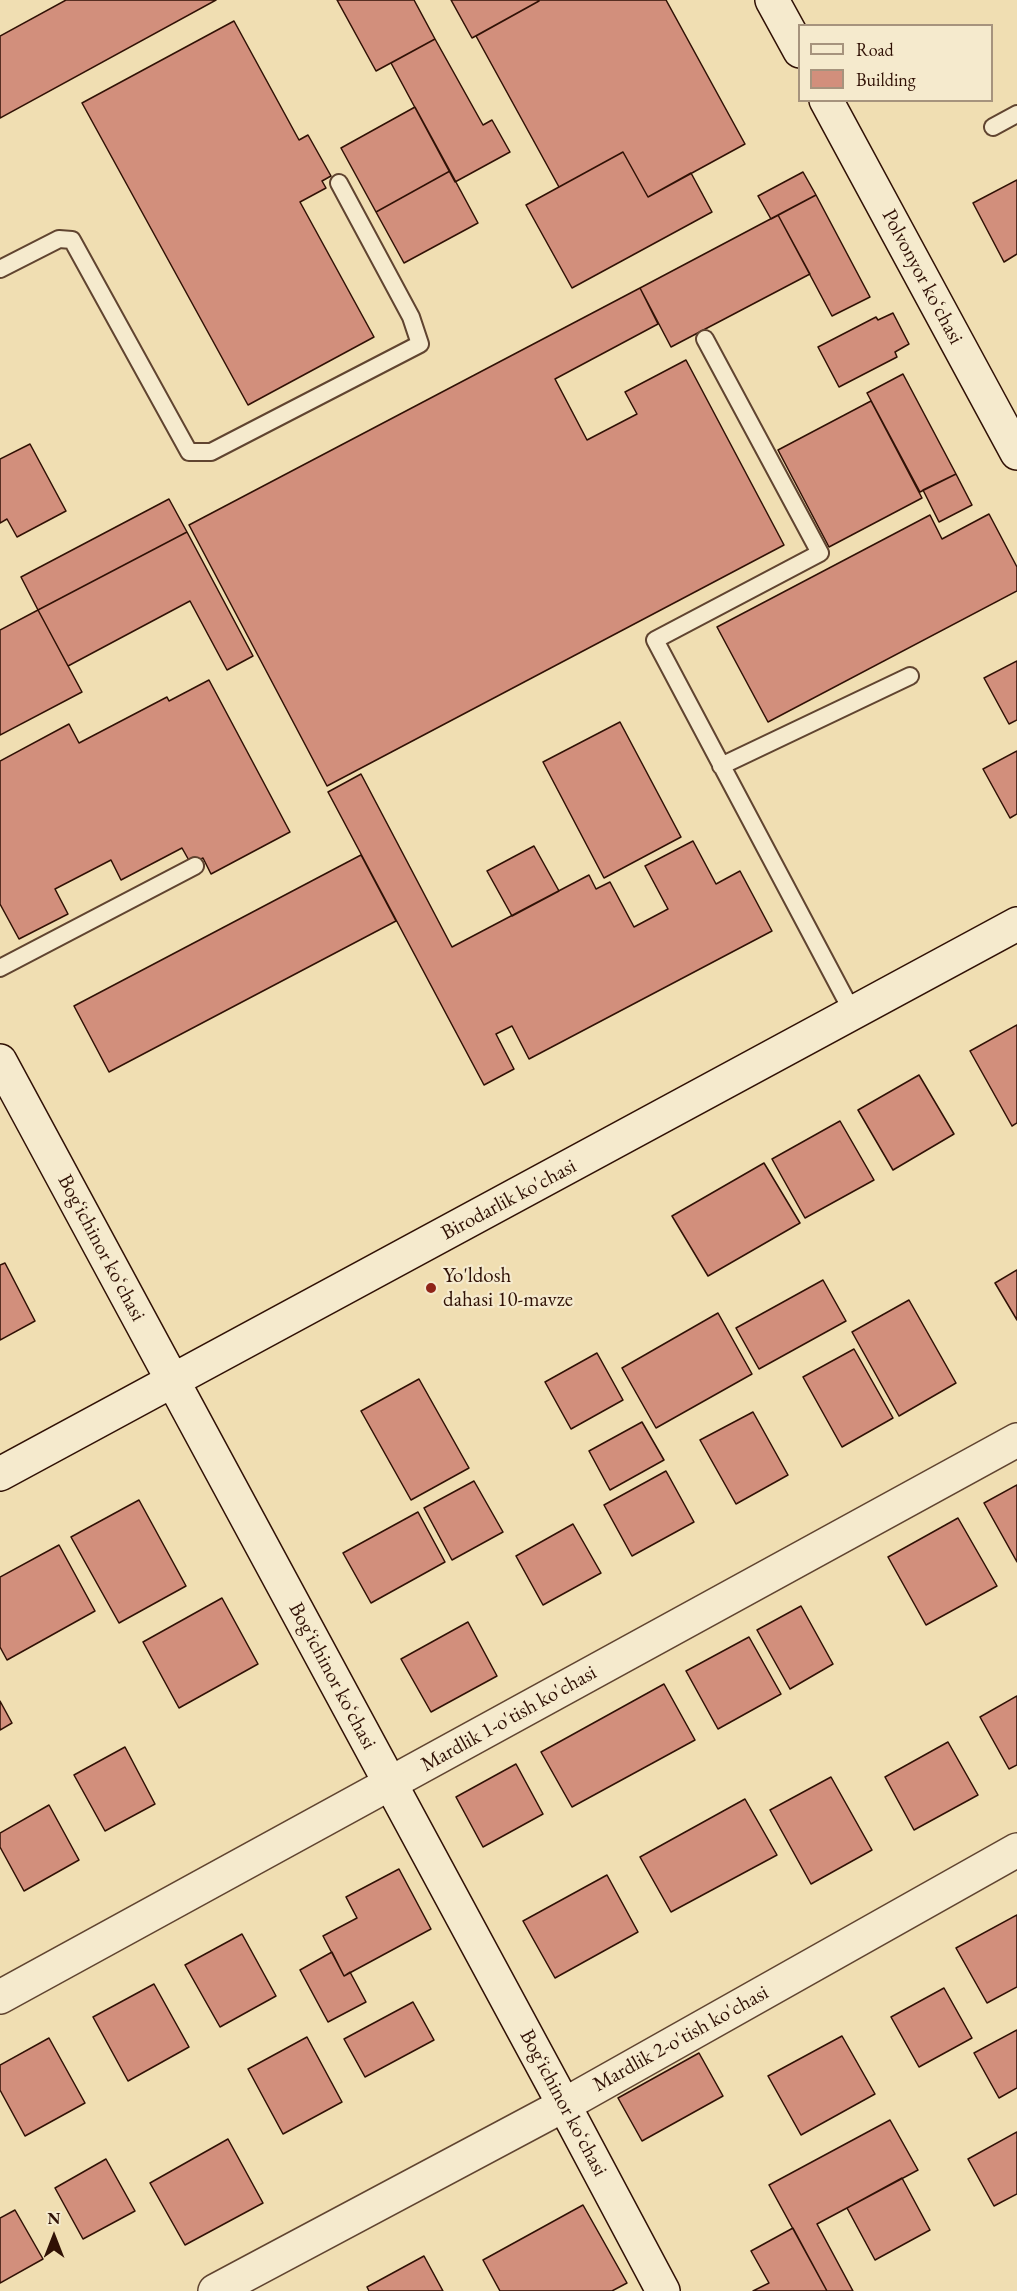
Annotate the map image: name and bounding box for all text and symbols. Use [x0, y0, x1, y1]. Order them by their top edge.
legend [798, 24, 993, 102]
text: Road [856, 38, 894, 61]
text: Building [856, 68, 916, 91]
street label: Polvonyor koʻchasi [876, 205, 968, 349]
street label: Birodarlik ko'chasi [437, 1154, 581, 1246]
street label: Bogʻichinor koʻchasi [52, 1170, 150, 1326]
place label: Yo'ldosh dahasi 10-mavze [443, 1263, 573, 1313]
marker: Yo'ldosh dahasi 10-mavze [424, 1281, 438, 1295]
street label: Bogʻichinor koʻchasi [283, 1598, 381, 1754]
street label: Mardlik 1-o'tish ko'chasi [417, 1660, 601, 1778]
street label: Mardlik 2-o'tish ko'chasi [589, 1980, 773, 2098]
street label: Bogʻichinor koʻchasi [514, 2025, 612, 2181]
north arrow [24, 2207, 84, 2267]
text: N [48, 2208, 60, 2229]

